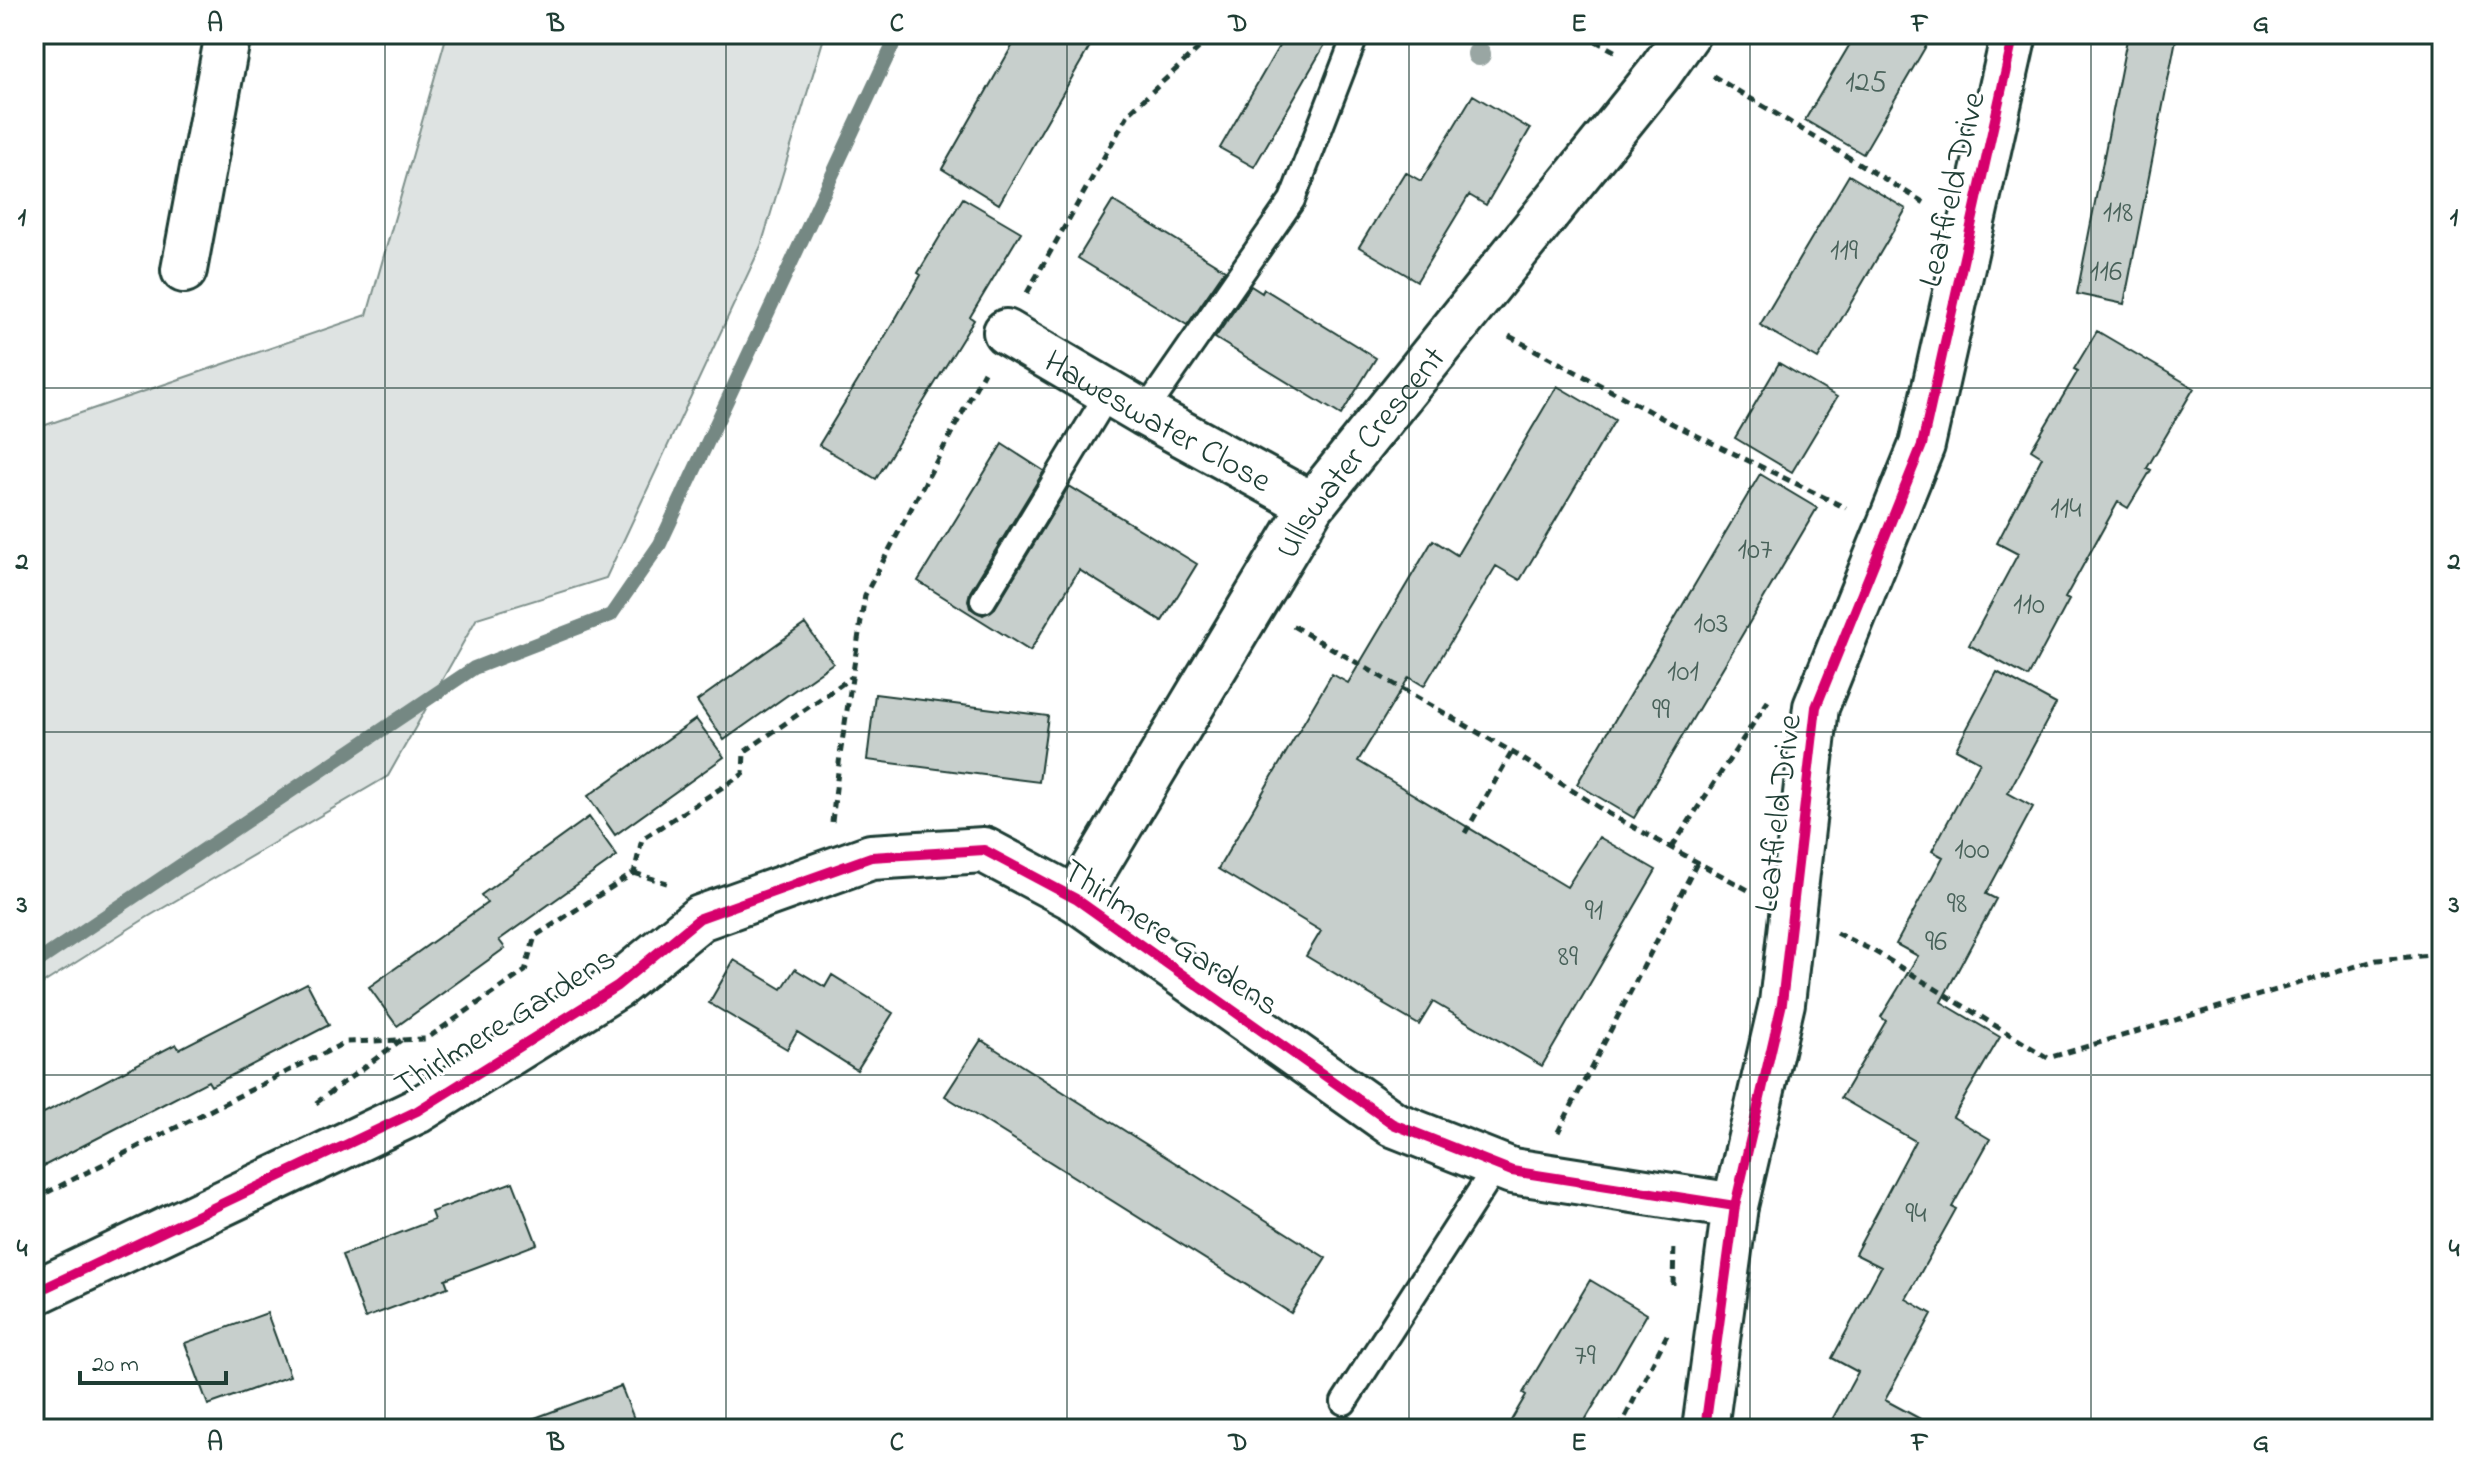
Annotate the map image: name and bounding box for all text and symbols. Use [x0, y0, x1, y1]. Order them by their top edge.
text: A [207, 6, 223, 44]
text: B [546, 6, 565, 44]
text: C [890, 6, 904, 44]
text: D [1227, 6, 1248, 44]
text: E [1571, 6, 1587, 44]
text: F [1910, 6, 1929, 44]
text: G [2253, 6, 2269, 44]
house number: 125 [1845, 62, 1887, 106]
street label: Leatfield Drive [1907, 87, 2001, 292]
house number: 118 [2103, 192, 2133, 236]
text: 1 [18, 200, 27, 238]
text: 1 [2450, 200, 2459, 238]
house number: 119 [1830, 230, 1858, 274]
house number: 116 [2090, 251, 2122, 295]
street label: Ullswater Crescent [1264, 337, 1459, 569]
street label: Haweswater Close [1034, 339, 1280, 507]
house number: 114 [2050, 488, 2082, 532]
house number: 107 [1738, 529, 1772, 573]
text: 2 [15, 544, 29, 582]
text: 2 [2447, 544, 2461, 582]
house number: 110 [2013, 584, 2045, 628]
house number: 103 [1694, 603, 1728, 647]
house number: 101 [1667, 651, 1699, 695]
house number: 99 [1652, 689, 1670, 733]
street label: Leatfield Drive [1743, 711, 1817, 915]
house number: 100 [1954, 829, 1990, 873]
street label: Thirlmere Gardens [1051, 848, 1288, 1031]
house number: 98 [1947, 883, 1967, 927]
text: 3 [16, 887, 28, 925]
text: 3 [2448, 887, 2460, 925]
house number: 91 [1585, 890, 1603, 934]
house number: 96 [1925, 921, 1947, 965]
street label: Thirlmere Gardens [386, 935, 626, 1112]
house number: 89 [1558, 936, 1578, 980]
house number: 94 [1905, 1193, 1927, 1237]
text: 4 [17, 1231, 28, 1269]
text: 4 [2449, 1231, 2460, 1269]
scale bar [80, 1335, 226, 1385]
house number: 79 [1574, 1335, 1596, 1379]
text: 20 m [92, 1348, 139, 1383]
text: A [207, 1425, 223, 1463]
text: B [546, 1425, 565, 1463]
text: C [890, 1425, 904, 1463]
text: D [1227, 1425, 1248, 1463]
text: E [1571, 1425, 1587, 1463]
text: F [1910, 1425, 1929, 1463]
text: G [2253, 1425, 2269, 1463]

